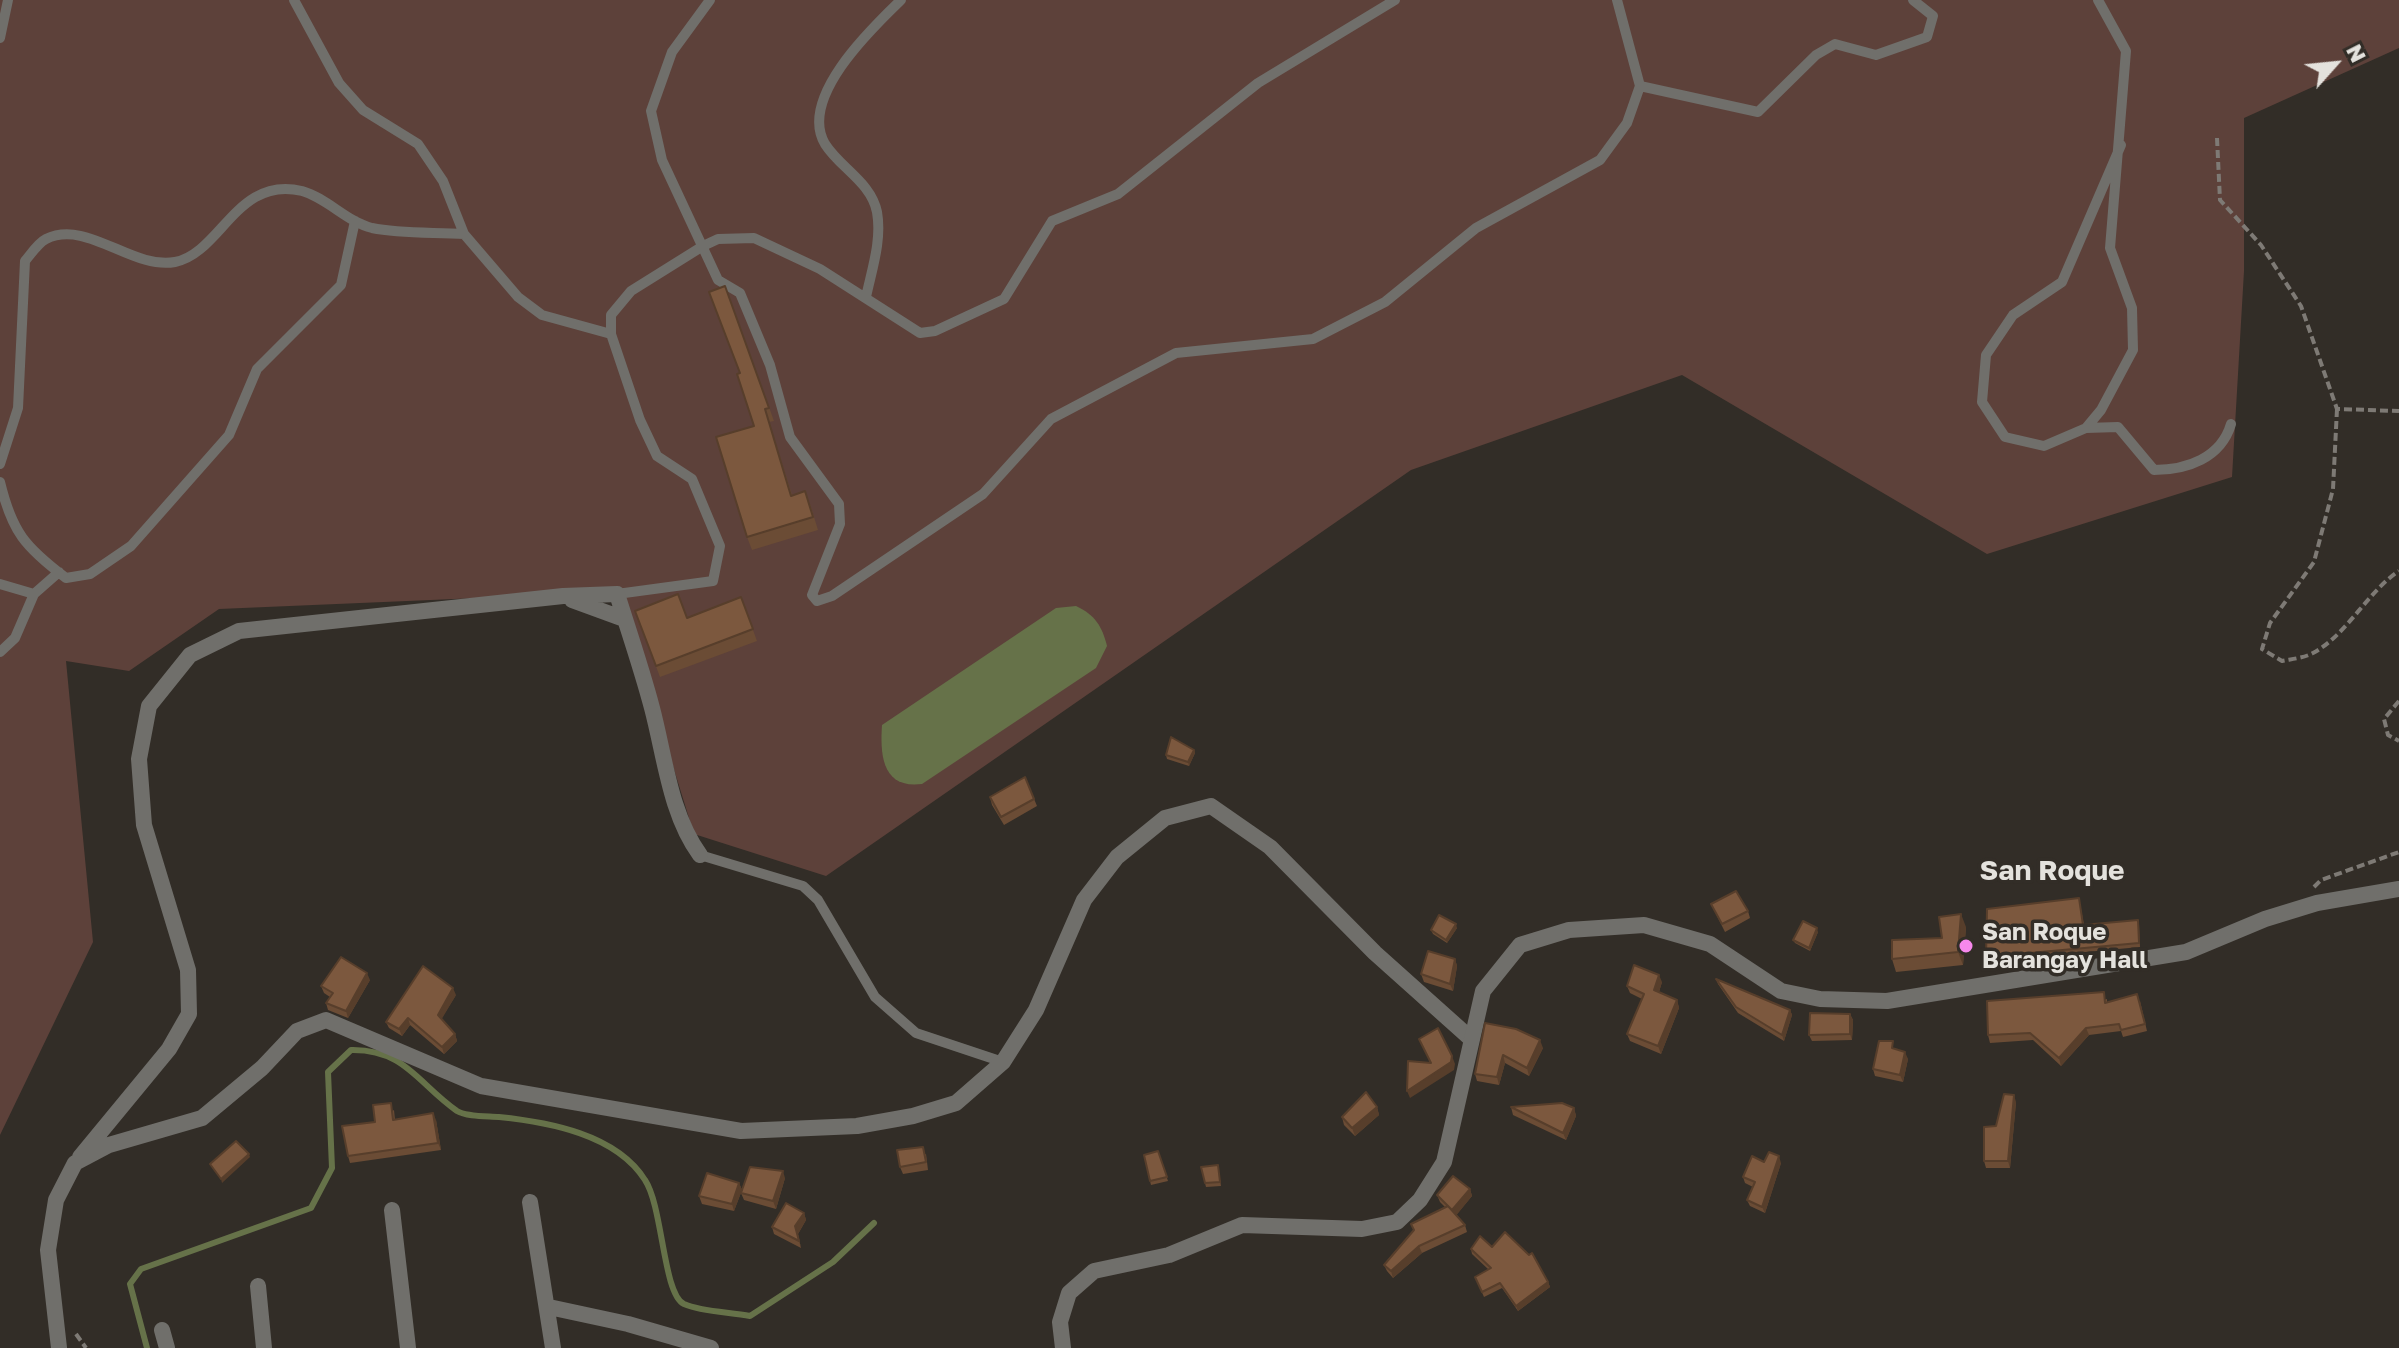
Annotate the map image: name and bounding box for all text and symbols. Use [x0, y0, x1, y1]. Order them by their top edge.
north arrow [2295, 24, 2375, 104]
text: N [2341, 39, 2373, 66]
district label: San Roque [1979, 854, 2125, 888]
place label: San Roque Barangay Hall [1982, 918, 2147, 974]
marker: San Roque Barangay Hall [1957, 937, 1975, 955]

